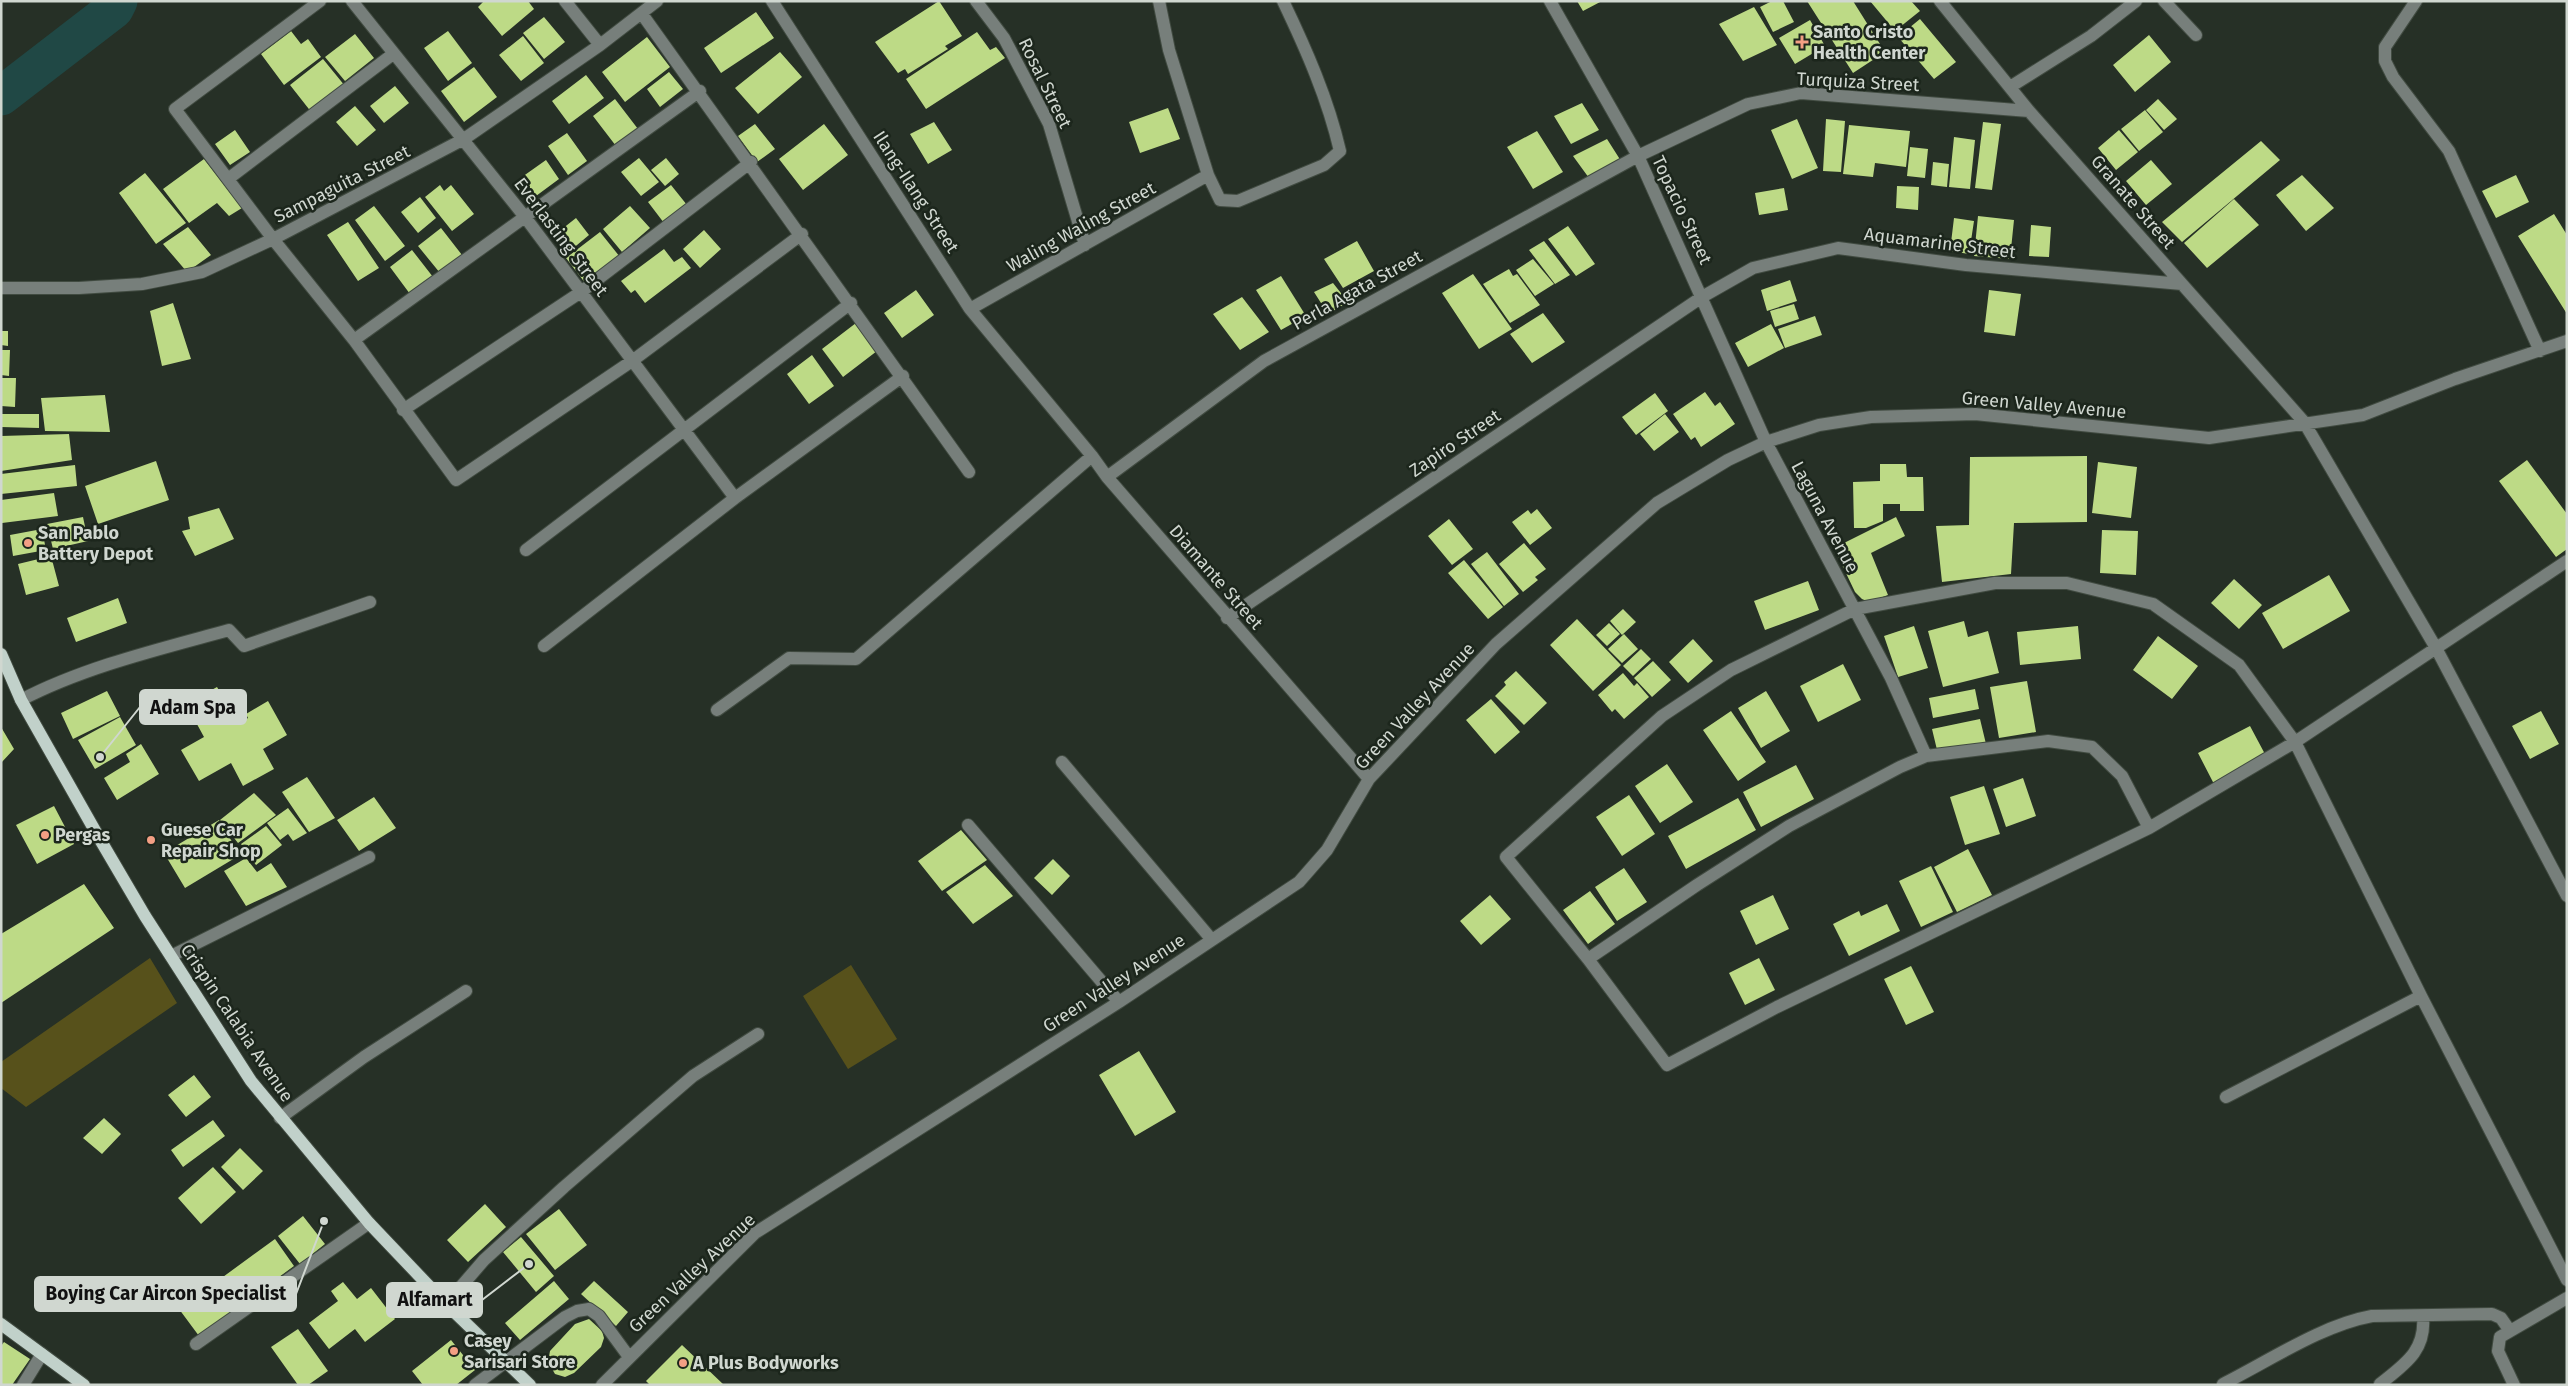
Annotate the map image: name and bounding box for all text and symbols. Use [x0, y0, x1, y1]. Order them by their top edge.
place label: Santo Cristo Health Center [1813, 21, 1926, 64]
street label: Rosal Street [1014, 34, 1077, 132]
marker: Santo Cristo Health Center [1795, 35, 1809, 49]
street label: Turquiza Street [1796, 68, 1920, 96]
street label: Ilang-Ilang Street [868, 127, 964, 258]
street label: Sampaguita Street [270, 140, 414, 228]
street label: Granate Street [2086, 150, 2180, 254]
street label: Topacio Street [1647, 152, 1717, 268]
street label: Everlasting Street [509, 173, 613, 301]
street label: Waling Waling Street [1003, 177, 1160, 277]
street label: Aquamarine Street [1863, 223, 2018, 263]
street label: Perla Agata Street [1288, 245, 1426, 335]
street label: Green Valley Avenue [1961, 387, 2127, 423]
street label: Zapiro Street [1405, 404, 1505, 482]
street label: Laguna Avenue [1786, 458, 1864, 576]
street label: Diamante Street [1164, 520, 1268, 634]
place label: San Pablo Battery Depot [38, 522, 154, 565]
marker: San Pablo Battery Depot [22, 537, 34, 549]
street label: Green Valley Avenue [1351, 638, 1479, 774]
callout: Adam Spa [140, 690, 246, 724]
text: Adam Spa [149, 696, 236, 719]
place label: Guese Car Repair Shop [161, 819, 261, 862]
place label: Pergas [55, 824, 110, 846]
marker: Pergas [39, 829, 51, 841]
marker: Guese Car Repair Shop [145, 834, 157, 846]
street label: Green Valley Avenue [1039, 929, 1189, 1037]
street label: Crispin Calabia Avenue [176, 940, 298, 1106]
street label: Green Valley Avenue [624, 1209, 760, 1337]
callout: Boying Car Aircon Specialist [35, 1277, 296, 1311]
text: Boying Car Aircon Specialist [46, 1282, 287, 1305]
callout: Alfamart [387, 1283, 482, 1317]
text: Alfamart [397, 1288, 473, 1311]
place label: Casey Sarisari Store [464, 1330, 576, 1373]
marker: Casey Sarisari Store [448, 1345, 460, 1357]
place label: A Plus Bodyworks [692, 1352, 839, 1374]
marker: A Plus Bodyworks [677, 1357, 689, 1369]

